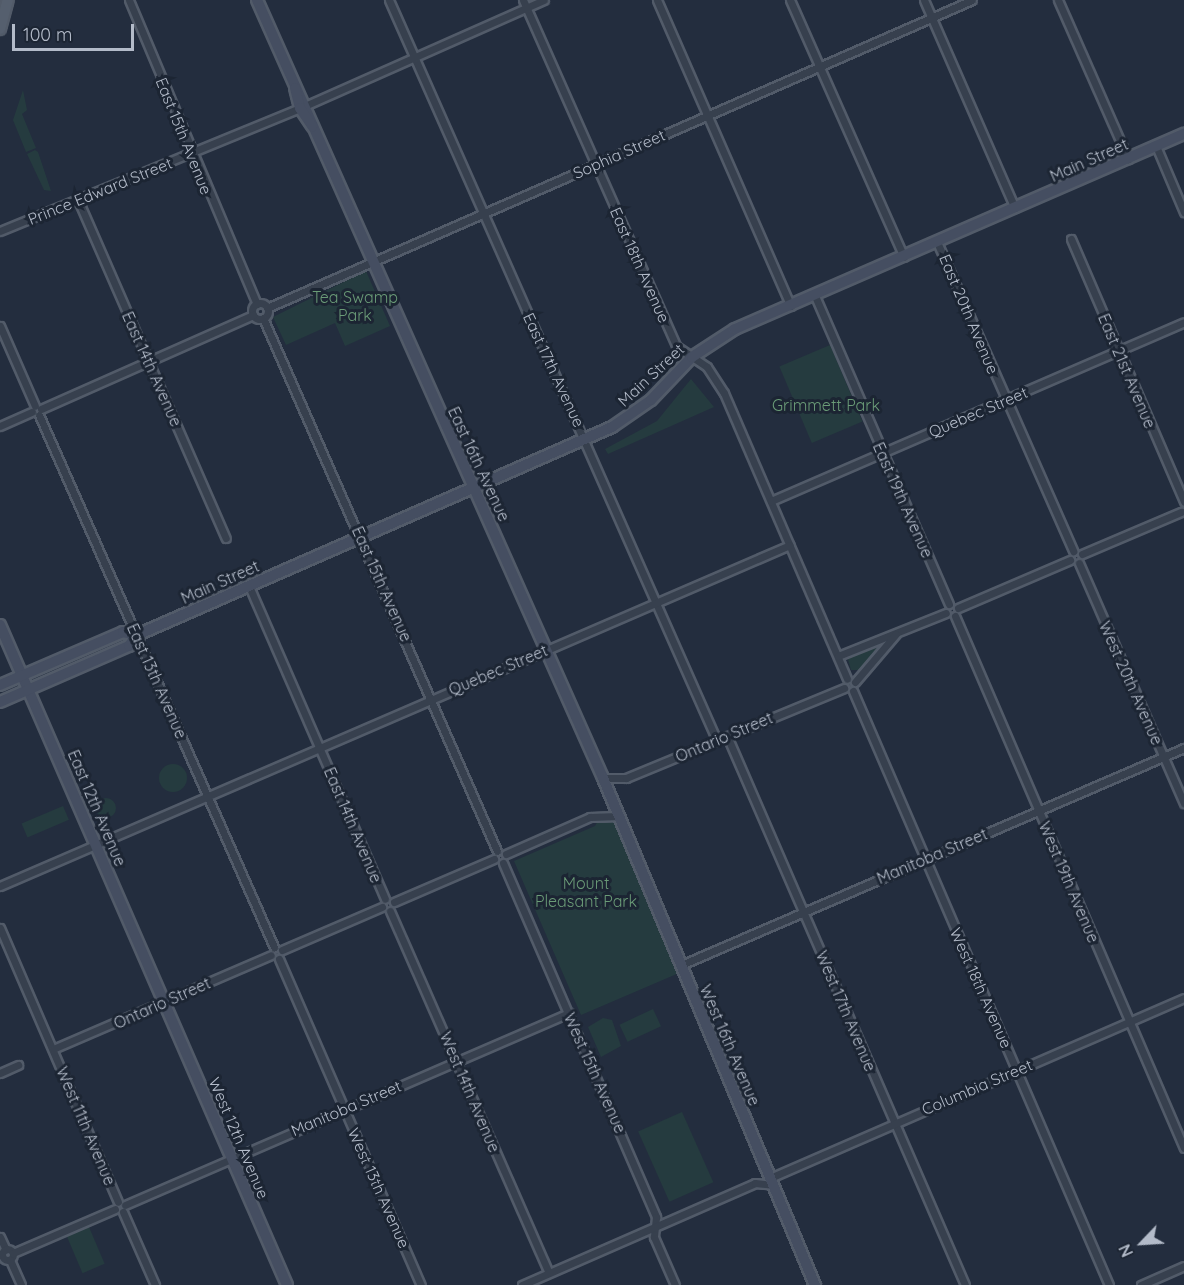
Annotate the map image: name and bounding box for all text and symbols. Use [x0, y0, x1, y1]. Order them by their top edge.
scale bar [15, 12, 136, 50]
text: 100 m [23, 23, 72, 46]
street label: East 15th Avenue [152, 75, 216, 197]
street label: Sophia Street [570, 125, 668, 183]
street label: Main Street [1047, 134, 1131, 186]
street label: Prince Edward Street [25, 153, 175, 229]
street label: East 18th Avenue [606, 204, 674, 326]
street label: East 20th Avenue [935, 251, 1003, 377]
park label: Tea Swamp Park [312, 287, 398, 325]
street label: East 14th Avenue [118, 309, 186, 429]
street label: East 17th Avenue [519, 310, 589, 430]
street label: East 21st Avenue [1094, 311, 1160, 431]
street label: Main Street [614, 339, 688, 411]
street label: Quebec Street [926, 383, 1030, 441]
park label: Grimmett Park [772, 395, 880, 415]
street label: East 16th Avenue [444, 404, 514, 524]
street label: East 19th Avenue [869, 439, 937, 561]
street label: East 15th Avenue [348, 523, 416, 645]
street label: Main Street [178, 556, 262, 608]
street label: West 20th Avenue [1095, 618, 1167, 748]
street label: East 13th Avenue [123, 620, 191, 742]
street label: Quebec Street [446, 641, 550, 699]
street label: Ontario Street [672, 708, 776, 766]
street label: East 12th Avenue [64, 747, 130, 869]
street label: East 14th Avenue [320, 764, 386, 886]
street label: West 19th Avenue [1035, 818, 1103, 946]
street label: Manitoba Street [874, 824, 990, 888]
park label: Mount Pleasant Park [535, 873, 637, 911]
street label: West 18th Avenue [946, 925, 1016, 1051]
street label: West 17th Avenue [812, 948, 880, 1074]
street label: Ontario Street [111, 973, 213, 1033]
street label: West 16th Avenue [696, 982, 764, 1108]
street label: West 15th Avenue [560, 1010, 630, 1136]
street label: West 14th Avenue [436, 1029, 504, 1155]
street label: Columbia Street [919, 1055, 1035, 1119]
street label: West 11th Avenue [52, 1064, 120, 1188]
street label: West 12th Avenue [205, 1074, 273, 1202]
street label: Manitoba Street [288, 1076, 404, 1140]
street label: West 13th Avenue [344, 1125, 414, 1251]
north arrow [1112, 1213, 1172, 1273]
text: N [1114, 1241, 1137, 1260]

